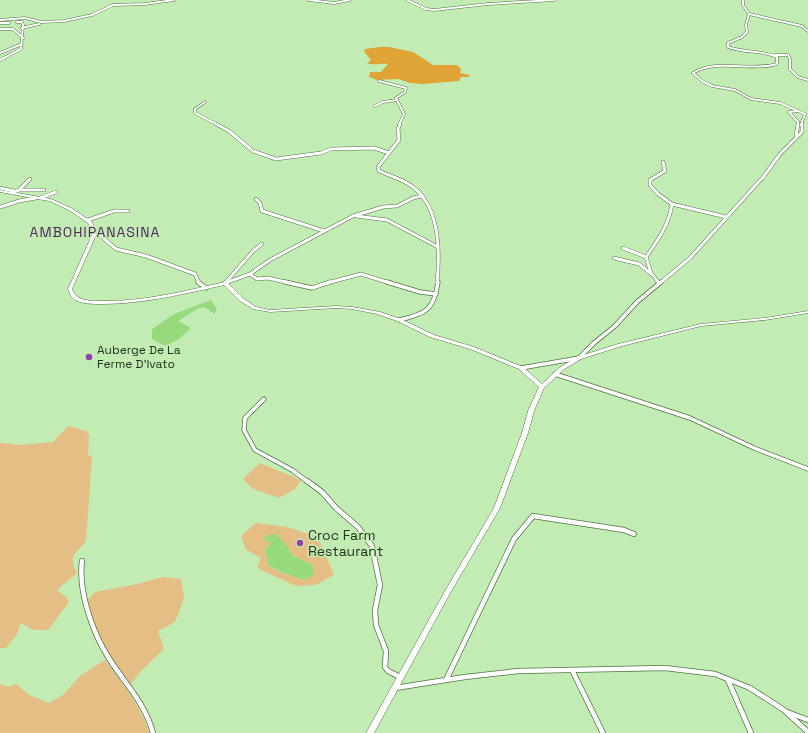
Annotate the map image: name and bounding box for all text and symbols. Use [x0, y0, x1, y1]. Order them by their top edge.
district label: AMBOHIPANASINA [30, 223, 160, 241]
place label: Auberge De La Ferme D'Ivato [97, 342, 181, 372]
marker: Auberge De La Ferme D'Ivato [84, 352, 94, 362]
place label: Croc Farm Restaurant [308, 526, 383, 560]
marker: Croc Farm Restaurant [295, 538, 305, 548]

